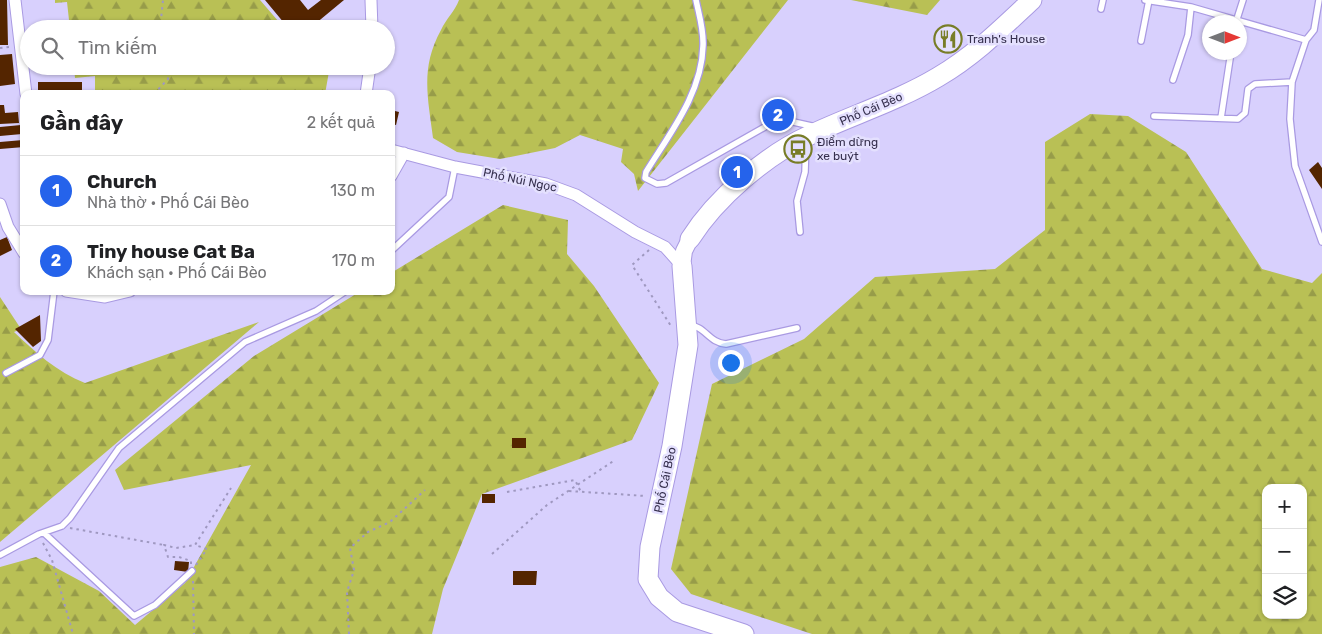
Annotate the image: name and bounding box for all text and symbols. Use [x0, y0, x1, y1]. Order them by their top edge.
north arrow [1202, 15, 1247, 60]
search box [20, 20, 395, 75]
restaurant icon: Tranh's House [933, 24, 963, 54]
place label: Tranh's House [967, 32, 1046, 46]
icon: search [38, 34, 66, 62]
text: Tìm kiếm [78, 36, 157, 59]
street label: Phố Cái Bèo [837, 89, 905, 129]
pin: 2 [762, 96, 794, 134]
text: Gần đây [40, 110, 123, 135]
text: 2 kết quả [307, 113, 375, 132]
bus stop icon: Điểm dừng xe buýt [783, 134, 813, 164]
place label: Điểm dừng xe buýt [817, 135, 878, 163]
pin: 1 [721, 153, 753, 191]
street label: Phố Núi Ngọc [482, 165, 559, 195]
text: Church [87, 170, 157, 193]
text: 1 [52, 181, 60, 200]
text: 130 m [330, 181, 375, 200]
text: Nhà thờ · Phố Cái Bèo [87, 193, 249, 212]
text: Tiny house Cat Ba [87, 240, 255, 263]
text: 2 [51, 251, 61, 270]
text: 170 m [332, 251, 375, 270]
text: Khách sạn · Phố Cái Bèo [87, 263, 267, 282]
your location [718, 350, 744, 376]
street label: Phố Cái Bèo [651, 446, 679, 514]
map controls [1262, 484, 1307, 619]
button: + [1262, 484, 1307, 529]
button: − [1262, 529, 1307, 574]
button: layers [1262, 574, 1307, 619]

